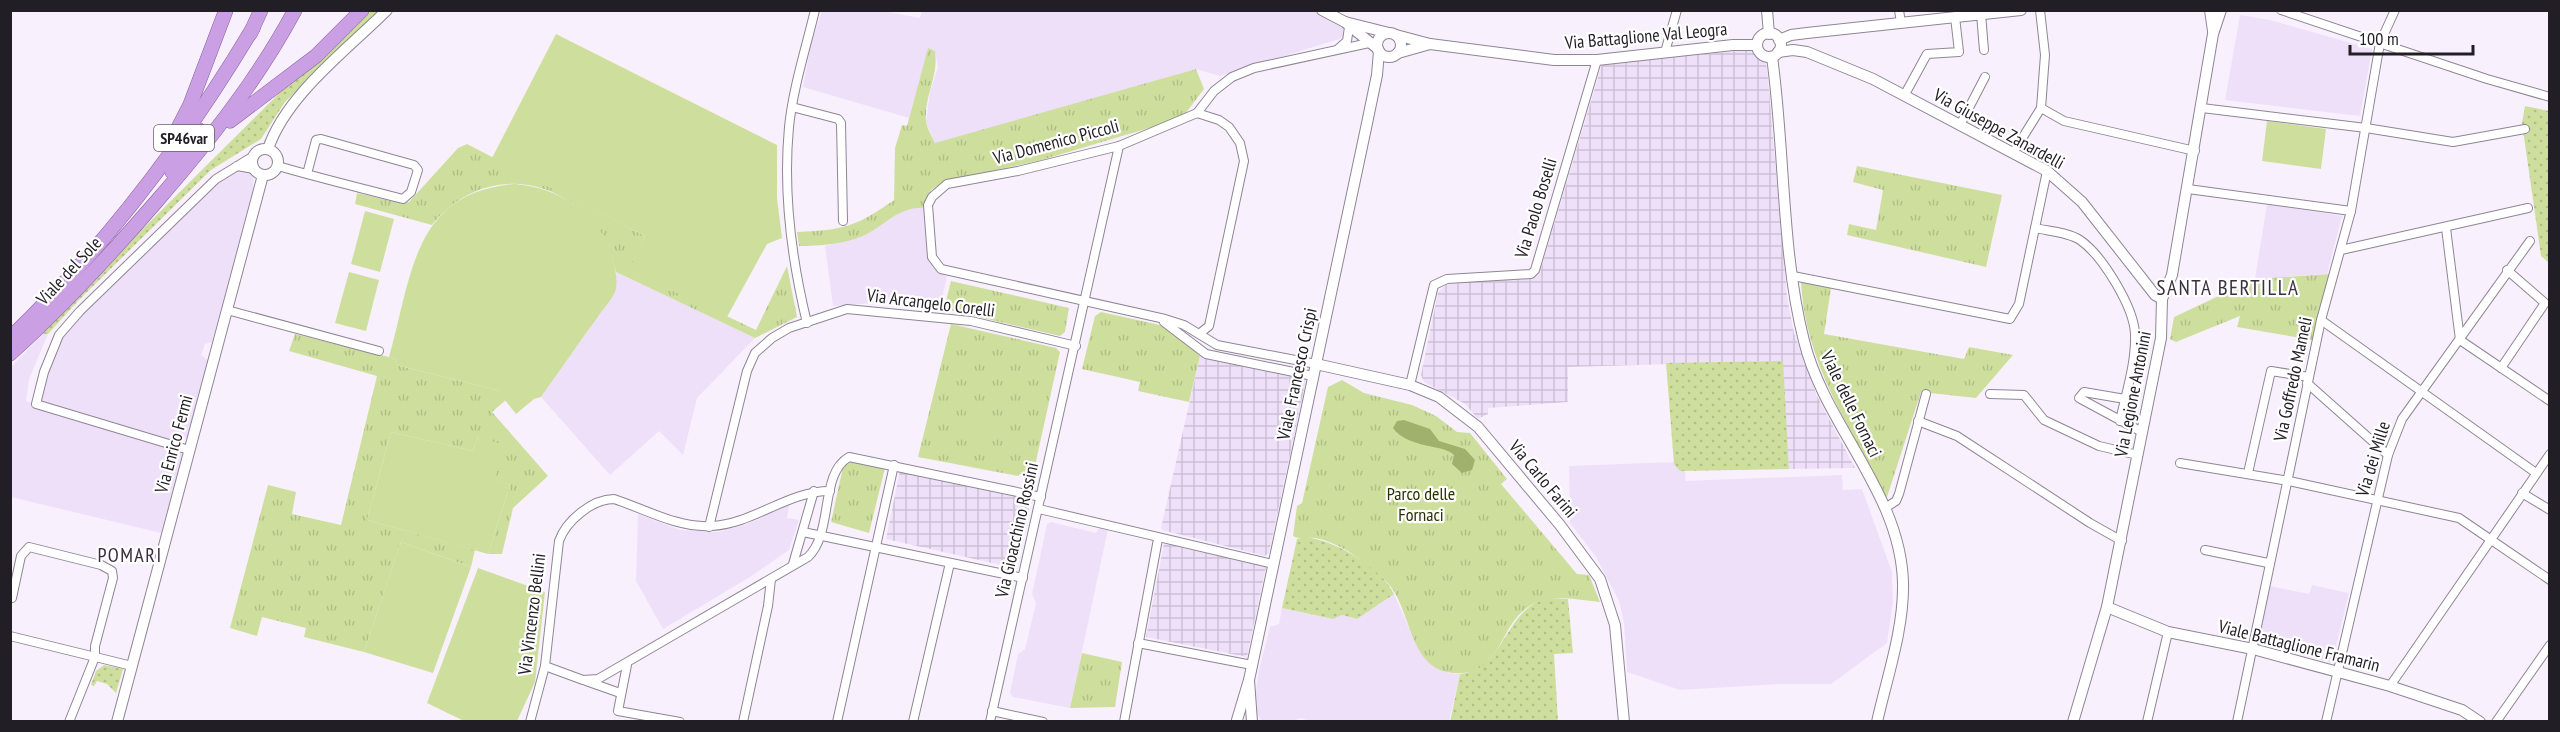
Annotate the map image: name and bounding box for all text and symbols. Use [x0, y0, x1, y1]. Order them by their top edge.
street label: Via Battaglione Val Leogra [1563, 17, 1728, 54]
scale bar [2350, 18, 2473, 56]
text: 100 m [2359, 27, 2399, 50]
street label: Via Giuseppe Zanardelli [1929, 83, 2069, 174]
street label: Via Domenico Piccoli [990, 114, 1121, 170]
road number: SP46var [154, 125, 214, 151]
street label: Via Paolo Boselli [1509, 155, 1562, 262]
street label: Viale del Sole [30, 232, 106, 310]
district label: SANTA BERTILLA [2157, 274, 2299, 301]
street label: Via Arcangelo Corelli [865, 283, 996, 322]
street label: Viale Francesco Crispi [1271, 306, 1322, 443]
street label: Via Goffredo Mameli [2268, 315, 2317, 444]
street label: Via Legione Antonini [2109, 329, 2156, 460]
street label: Viale delle Fornaci [1815, 346, 1887, 461]
street label: Via Enrico Fermi [149, 392, 198, 497]
street label: Via dei Mille [2350, 418, 2395, 500]
street label: Via Carlo Farini [1504, 434, 1583, 522]
street label: Via Gioacchino Rossini [990, 460, 1043, 601]
park label: Parco delle Fornaci [1387, 482, 1455, 526]
district label: POMARI [97, 542, 163, 568]
street label: Via Vincenzo Bellini [513, 552, 550, 677]
street label: Viale Battaglione Framarin [2215, 614, 2382, 677]

